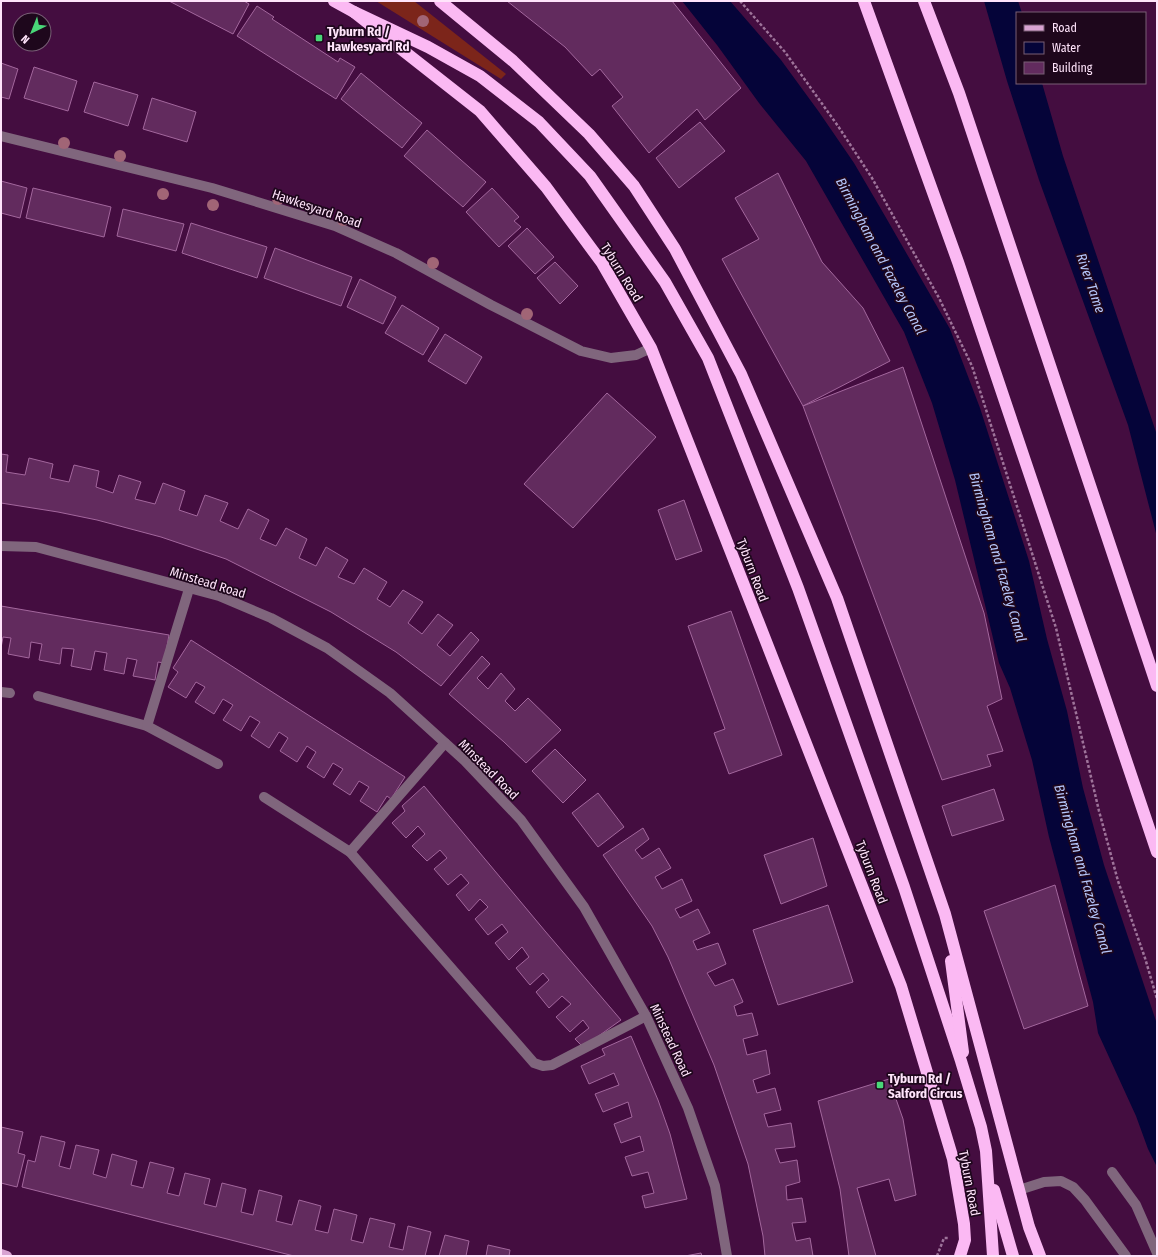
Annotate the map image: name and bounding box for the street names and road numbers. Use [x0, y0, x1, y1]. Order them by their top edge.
street label: Hawkesyard Road [270, 186, 364, 231]
street label: Tyburn Road [598, 240, 646, 304]
street label: Tyburn Road [734, 536, 771, 604]
street label: Minstead Road [168, 564, 248, 601]
street label: Minstead Road [456, 736, 522, 802]
street label: Tyburn Road [853, 838, 890, 906]
street label: Minstead Road [647, 1001, 694, 1079]
street label: Tyburn Road [956, 1149, 983, 1217]

